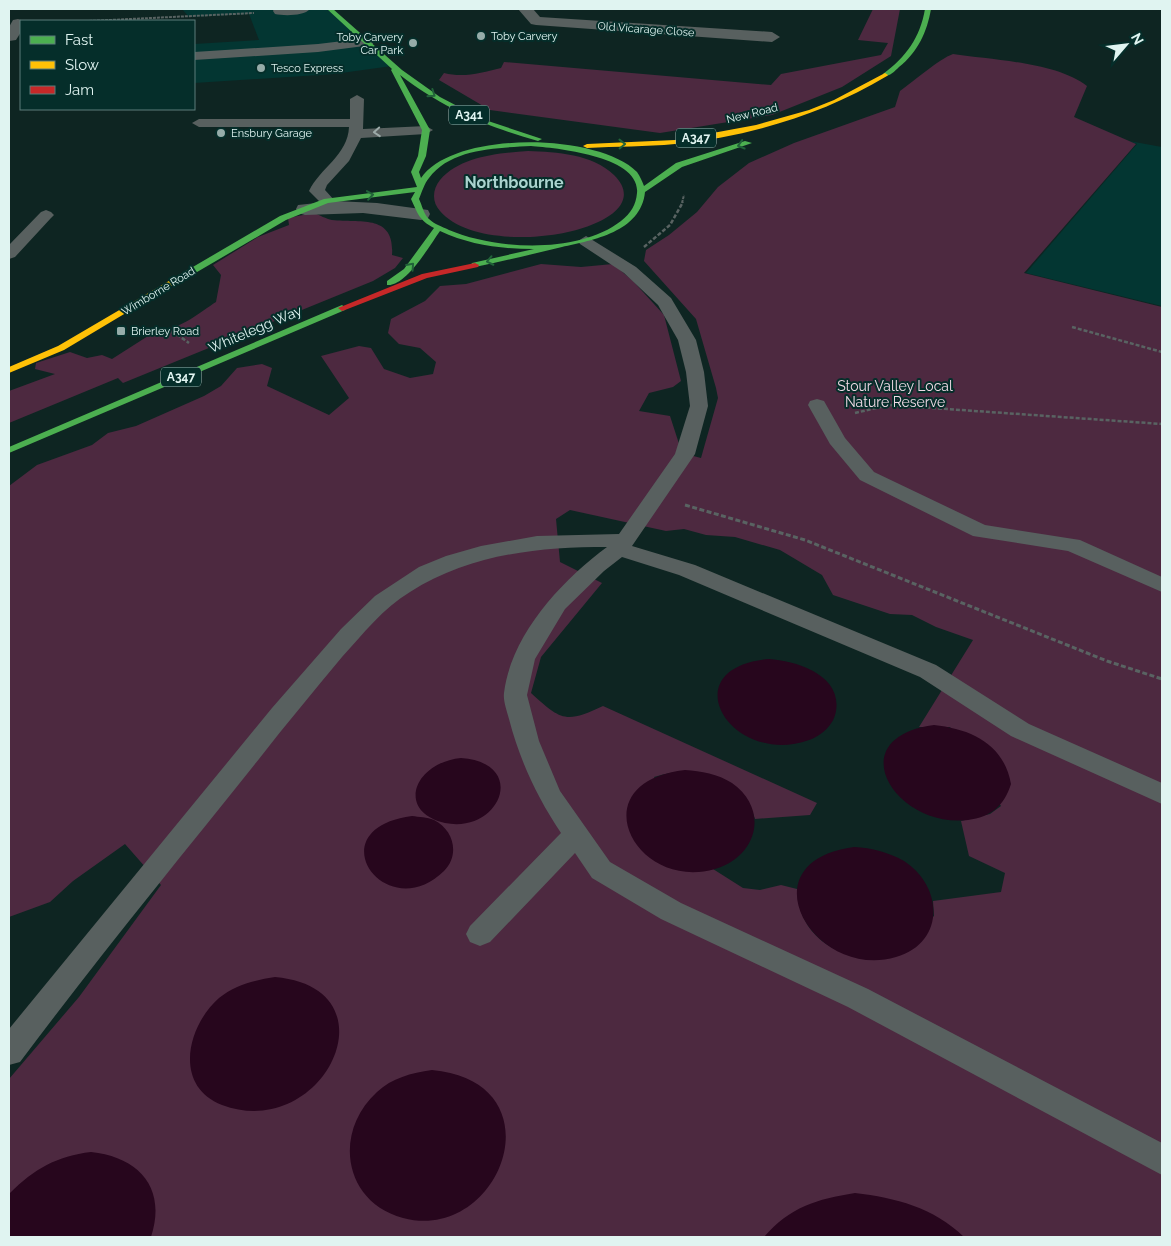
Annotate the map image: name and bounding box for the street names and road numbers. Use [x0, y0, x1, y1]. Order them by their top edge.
street label: Old Vicarage Close [597, 20, 695, 39]
street label: New Road [725, 101, 779, 126]
road number: A341 [449, 106, 489, 124]
road number: A347 [676, 128, 716, 148]
street label: Wimborne Road [119, 264, 197, 318]
street label: Whitelegg Way [206, 302, 305, 356]
road number: A347 [161, 368, 201, 387]

